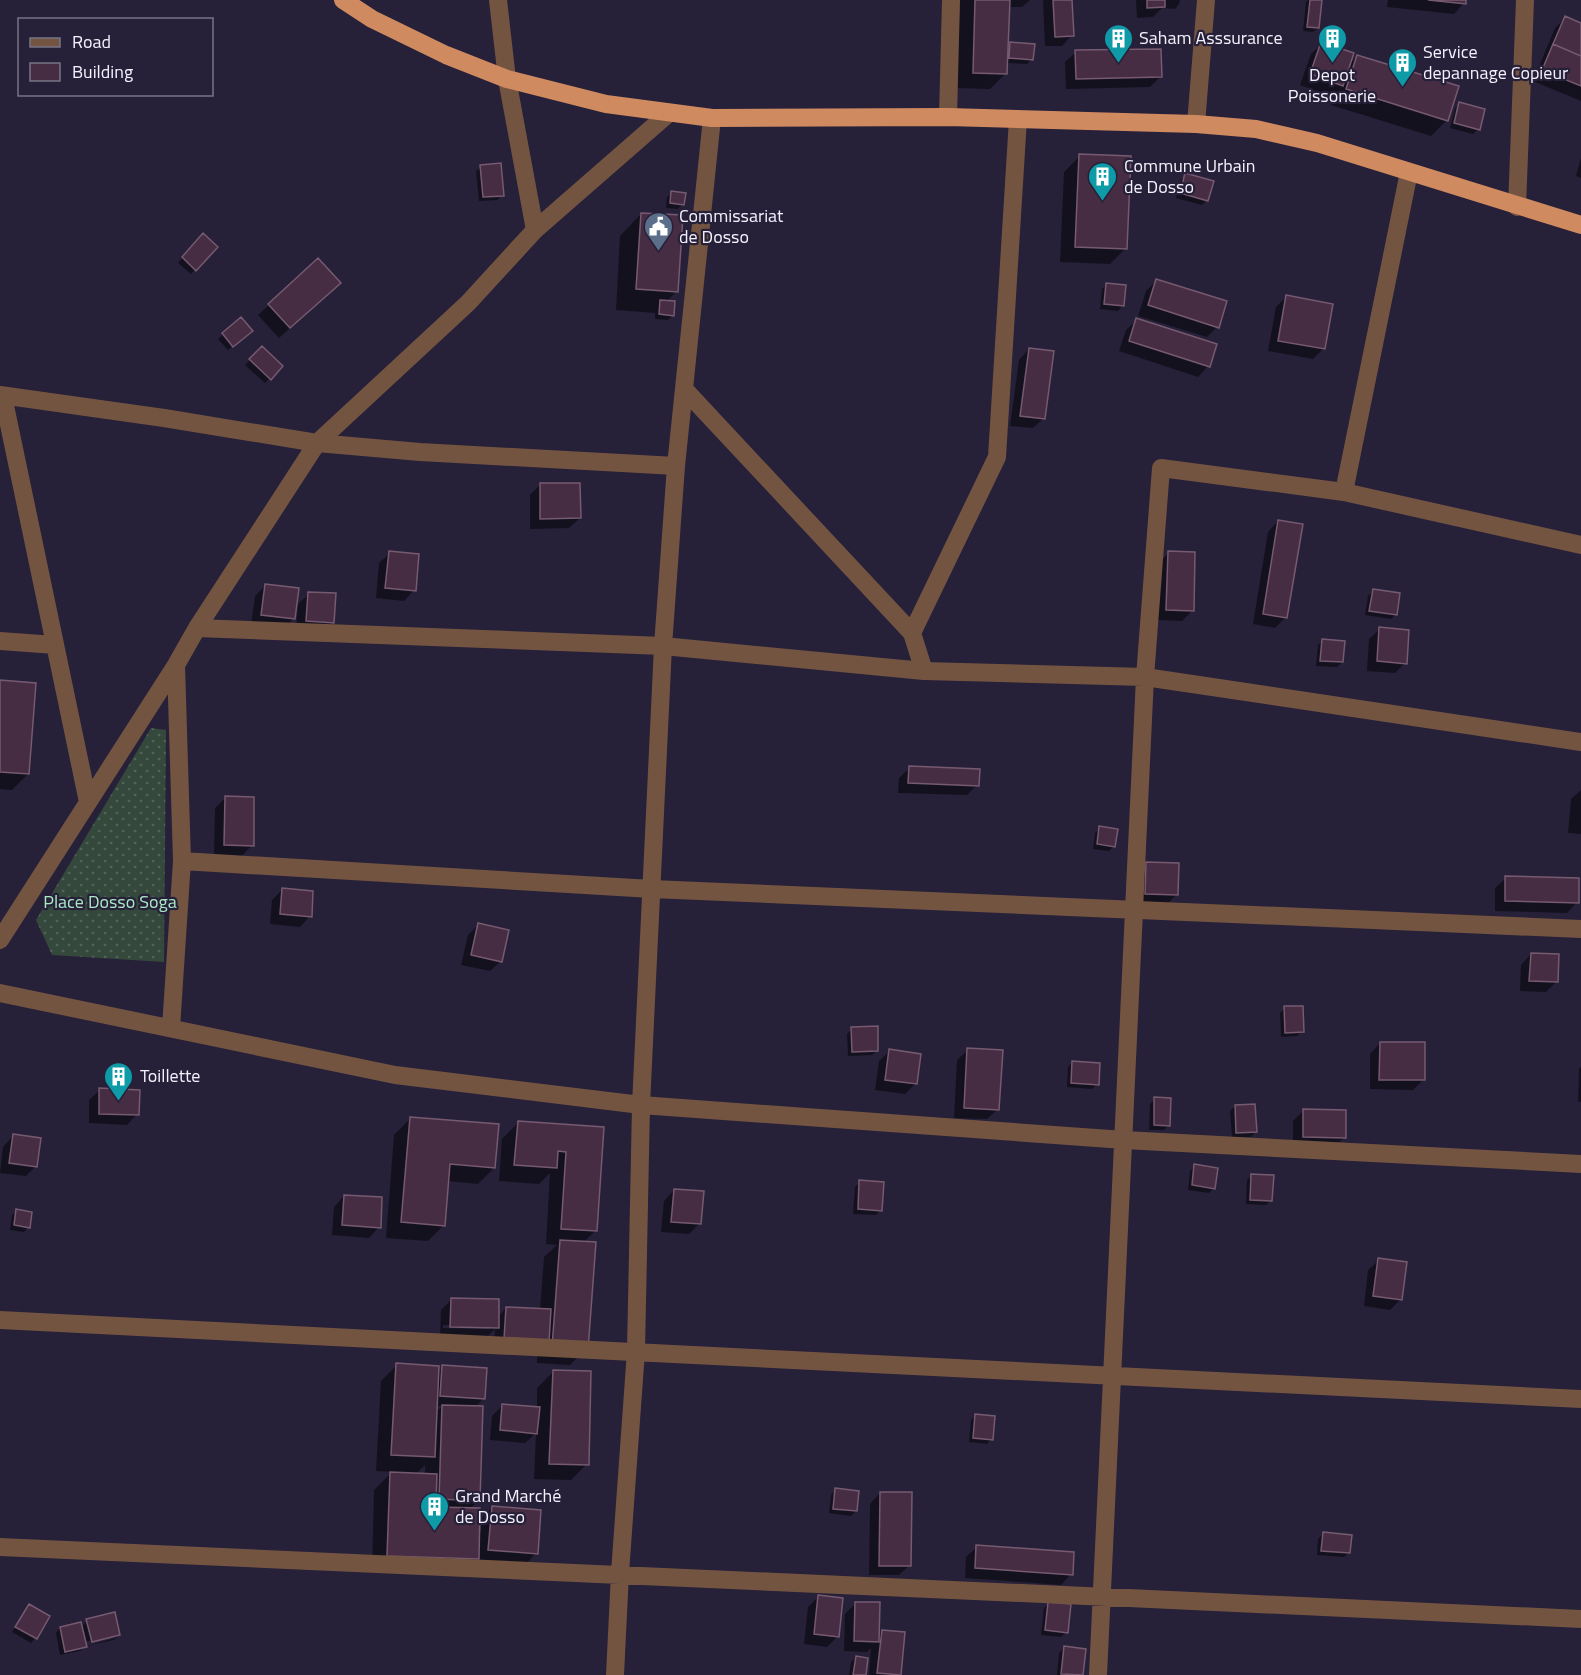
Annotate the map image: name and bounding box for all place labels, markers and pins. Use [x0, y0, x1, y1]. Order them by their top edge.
building icon: Saham Asssurance [1102, 22, 1134, 64]
building icon: Depot Poissonerie [1316, 22, 1348, 64]
place label: Saham Asssurance [1139, 24, 1283, 51]
place label: Service depannage Copieur [1423, 38, 1568, 86]
building icon: Service depannage Copieur [1386, 46, 1418, 88]
place label: Depot Poissonerie [1288, 61, 1376, 109]
place label: Commune Urbain de Dosso [1124, 152, 1255, 200]
building icon: Commune Urbain de Dosso [1087, 160, 1119, 202]
place label: Commissariat de Dosso [679, 202, 784, 250]
public building icon: Commissariat de Dosso [642, 210, 674, 252]
building icon: Toillette [103, 1060, 135, 1102]
place label: Toillette [140, 1062, 200, 1089]
place label: Grand Marché de Dosso [455, 1482, 561, 1530]
building icon: Grand Marché de Dosso [418, 1490, 450, 1532]

